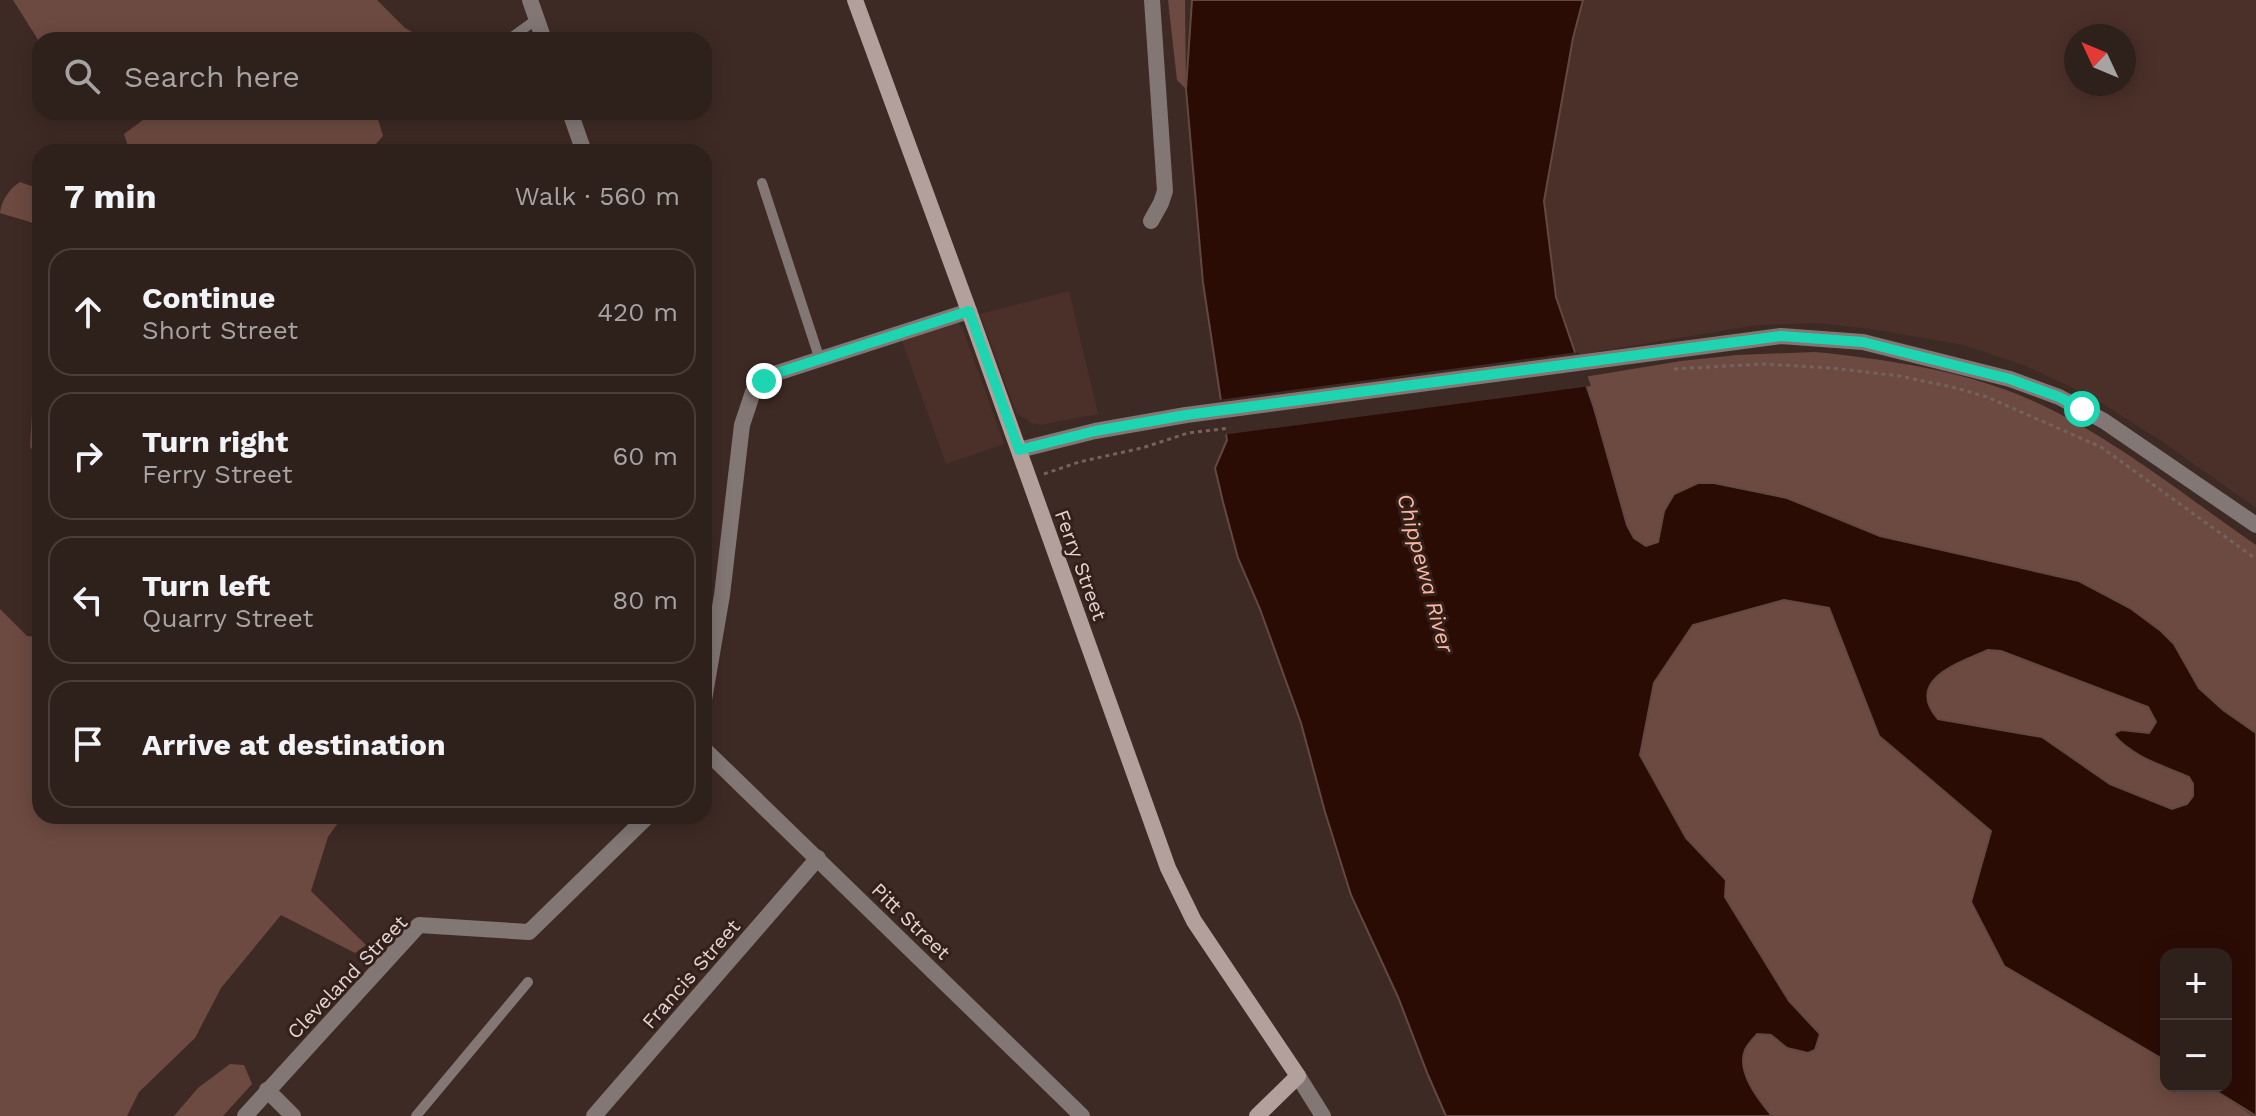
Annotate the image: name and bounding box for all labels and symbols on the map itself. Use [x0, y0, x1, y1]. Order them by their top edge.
north arrow [2064, 24, 2136, 96]
route end [746, 363, 782, 399]
route start [2064, 391, 2100, 427]
water label: Chippewa River [1392, 491, 1459, 657]
street label: Ferry Street [1050, 506, 1112, 624]
street label: Pitt Street [867, 878, 956, 965]
street label: Cleveland Street [282, 910, 412, 1044]
street label: Francis Street [637, 914, 745, 1034]

